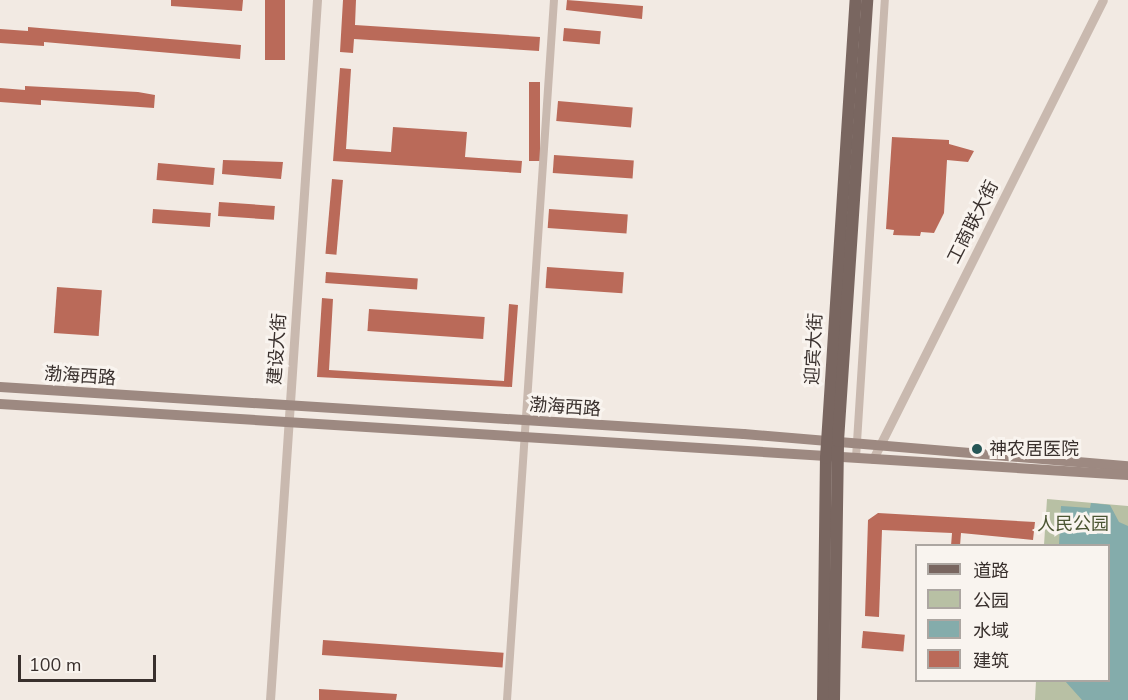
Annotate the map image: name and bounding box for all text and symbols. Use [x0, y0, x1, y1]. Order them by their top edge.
street label: 工商联大街 [943, 177, 1003, 267]
street label: 建设大街 [264, 312, 290, 386]
street label: 迎宾大街 [801, 312, 827, 386]
street label: 渤海西路 [43, 363, 117, 389]
street label: 渤海西路 [528, 394, 602, 420]
place label: 神农居医院 [989, 438, 1079, 460]
marker: 神农居医院 [970, 442, 984, 456]
park label: 人民公园 [1037, 513, 1109, 535]
legend [915, 544, 1110, 682]
text: 道路 [973, 559, 1009, 583]
text: 公园 [973, 589, 1009, 613]
text: 水域 [973, 619, 1009, 643]
scale bar [21, 643, 159, 681]
text: 建筑 [973, 649, 1009, 673]
text: 100 m [29, 653, 81, 677]

